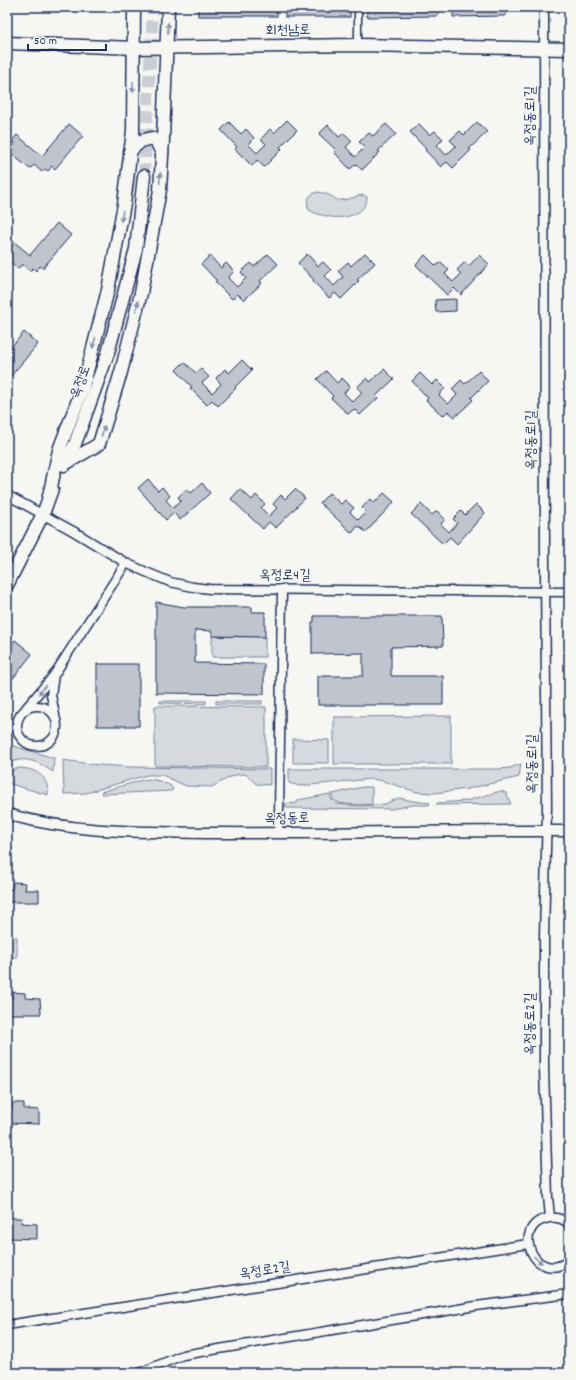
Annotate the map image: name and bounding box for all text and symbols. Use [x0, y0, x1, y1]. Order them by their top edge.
one-way arrow [165, 21, 171, 34]
street label: 회천남로 [265, 21, 311, 41]
scale bar [28, 26, 106, 52]
text: 50 m [34, 33, 57, 50]
one-way arrow [130, 81, 137, 93]
street label: 옥정동로1길 [521, 86, 541, 146]
one-way arrow [157, 172, 164, 184]
one-way arrow [118, 210, 124, 222]
one-way arrow [135, 300, 141, 312]
one-way arrow [91, 337, 97, 349]
street label: 옥정로 [66, 363, 96, 401]
street label: 옥정동로1길 [522, 410, 542, 470]
one-way arrow [100, 425, 106, 437]
street label: 옥정로4길 [260, 566, 311, 586]
one-way arrow [37, 684, 46, 695]
street label: 옥정동로1길 [523, 734, 543, 794]
street label: 옥정동로 [264, 809, 310, 829]
street label: 옥정동로2길 [521, 992, 541, 1055]
one-way arrow [533, 1256, 543, 1265]
street label: 옥정로2길 [238, 1257, 293, 1285]

